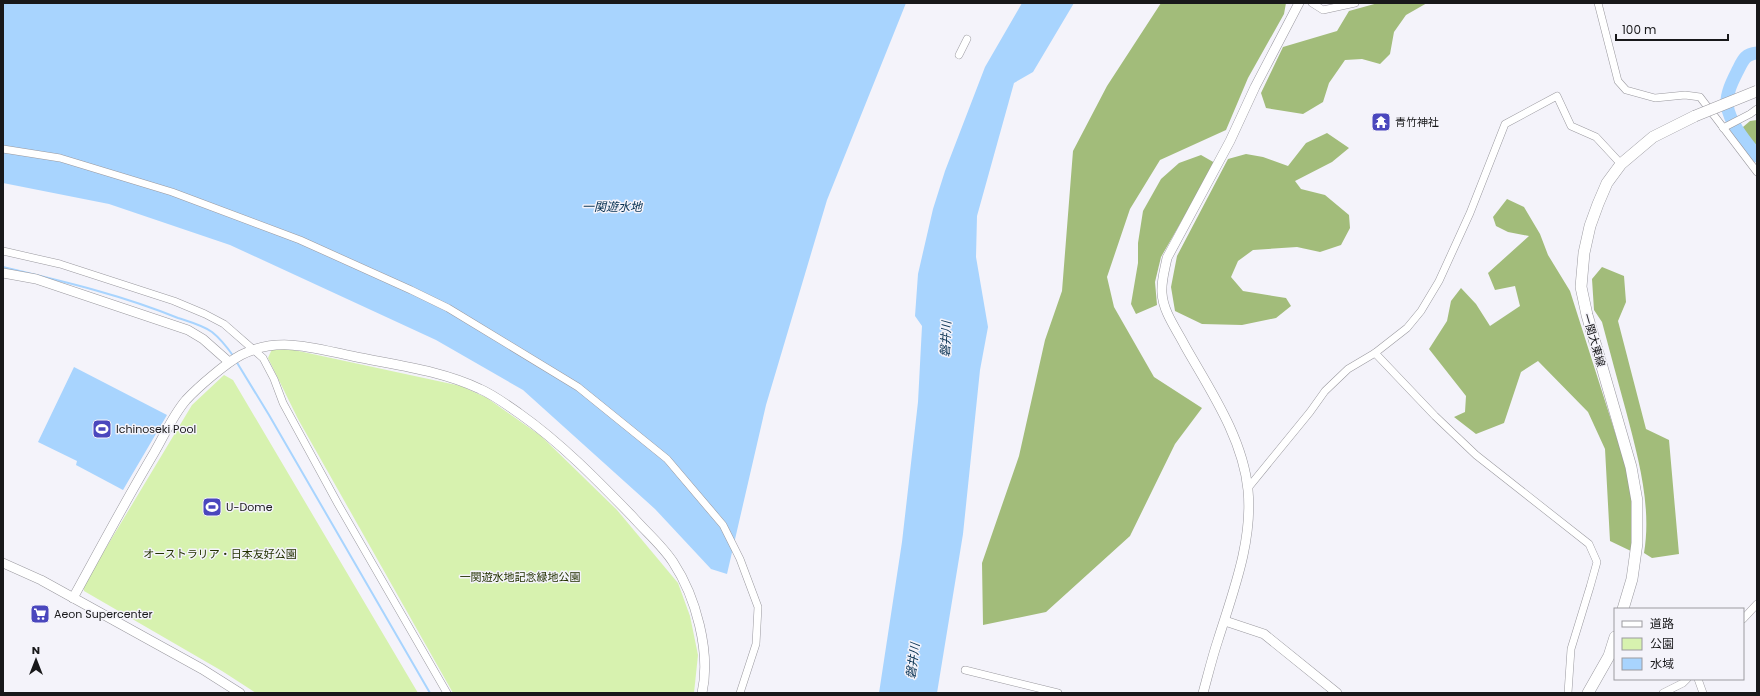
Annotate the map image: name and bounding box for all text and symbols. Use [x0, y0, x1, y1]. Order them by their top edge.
scale bar [1616, 16, 1728, 42]
text: 100 m [1622, 21, 1656, 38]
temple icon: 青竹神社 [1370, 111, 1392, 133]
place label: 青竹神社 [1395, 114, 1439, 130]
water label: 一関遊水地 [582, 198, 644, 215]
street label: 一関大東線 [1579, 311, 1609, 369]
water label: 磐井川 [936, 319, 955, 357]
sports icon: Ichinoseki Pool [91, 418, 113, 440]
place label: Ichinoseki Pool [116, 421, 196, 437]
sports icon: U-Dome [201, 496, 223, 518]
place label: U-Dome [226, 499, 273, 515]
park label: オーストラリア・日本友好公園 [143, 546, 297, 562]
park label: 一関遊水地記念緑地公園 [460, 569, 581, 585]
supermarket icon: Aeon Supercenter [29, 603, 51, 625]
place label: Aeon Supercenter [54, 606, 153, 622]
legend [1614, 608, 1744, 680]
text: 道路 [1650, 615, 1674, 632]
text: 公園 [1650, 635, 1674, 652]
north arrow [16, 640, 56, 680]
water label: 磐井川 [902, 640, 923, 680]
text: N [32, 642, 40, 658]
text: 水域 [1650, 655, 1674, 672]

